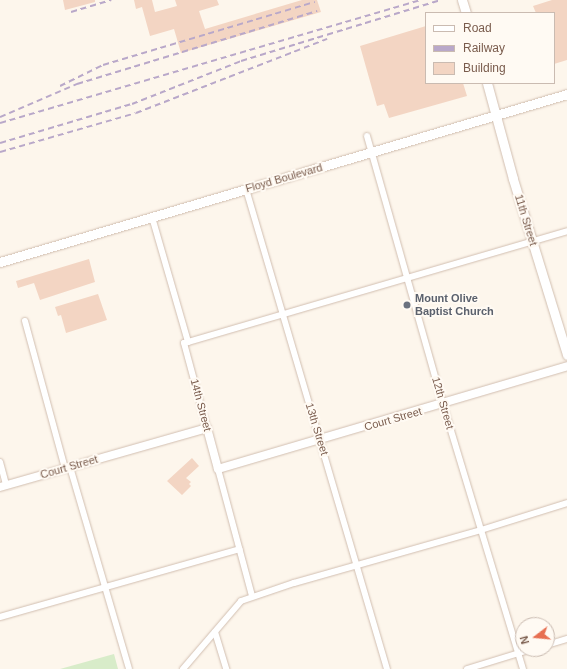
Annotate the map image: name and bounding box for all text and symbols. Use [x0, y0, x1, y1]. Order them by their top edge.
legend [425, 12, 555, 84]
text: Road [463, 21, 492, 35]
text: Railway [463, 41, 505, 55]
text: Building [463, 61, 506, 75]
street label: Floyd Boulevard [244, 161, 324, 195]
street label: 11th Street [512, 193, 540, 247]
place label: Mount Olive Baptist Church [415, 292, 494, 318]
marker: Mount Olive Baptist Church [402, 300, 412, 310]
street label: 12th Street [429, 375, 457, 431]
street label: 14th Street [188, 377, 214, 433]
street label: 13th Street [303, 401, 331, 457]
street label: Court Street [363, 404, 423, 434]
street label: Court Street [39, 452, 99, 482]
north arrow [515, 617, 555, 657]
text: N [518, 635, 531, 646]

